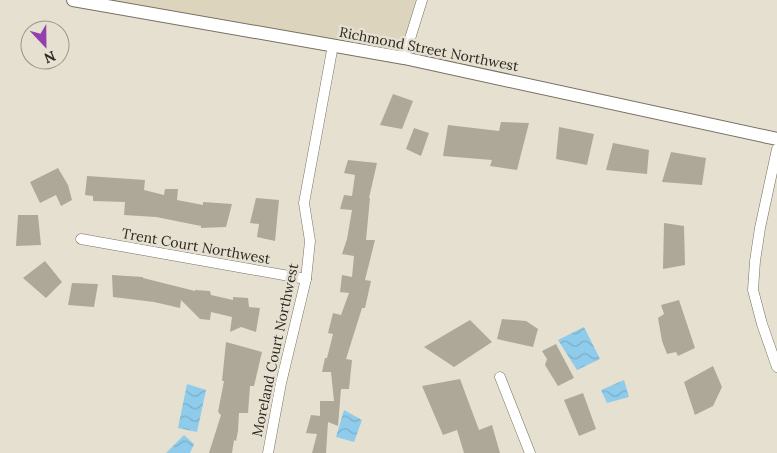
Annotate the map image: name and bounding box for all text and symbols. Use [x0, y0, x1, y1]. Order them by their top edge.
north arrow [20, 20, 70, 70]
street label: Richmond Street Northwest [338, 23, 521, 75]
text: N [41, 47, 58, 67]
street label: Trent Court Northwest [120, 224, 272, 268]
street label: Moreland Court Northwest [248, 261, 302, 438]

